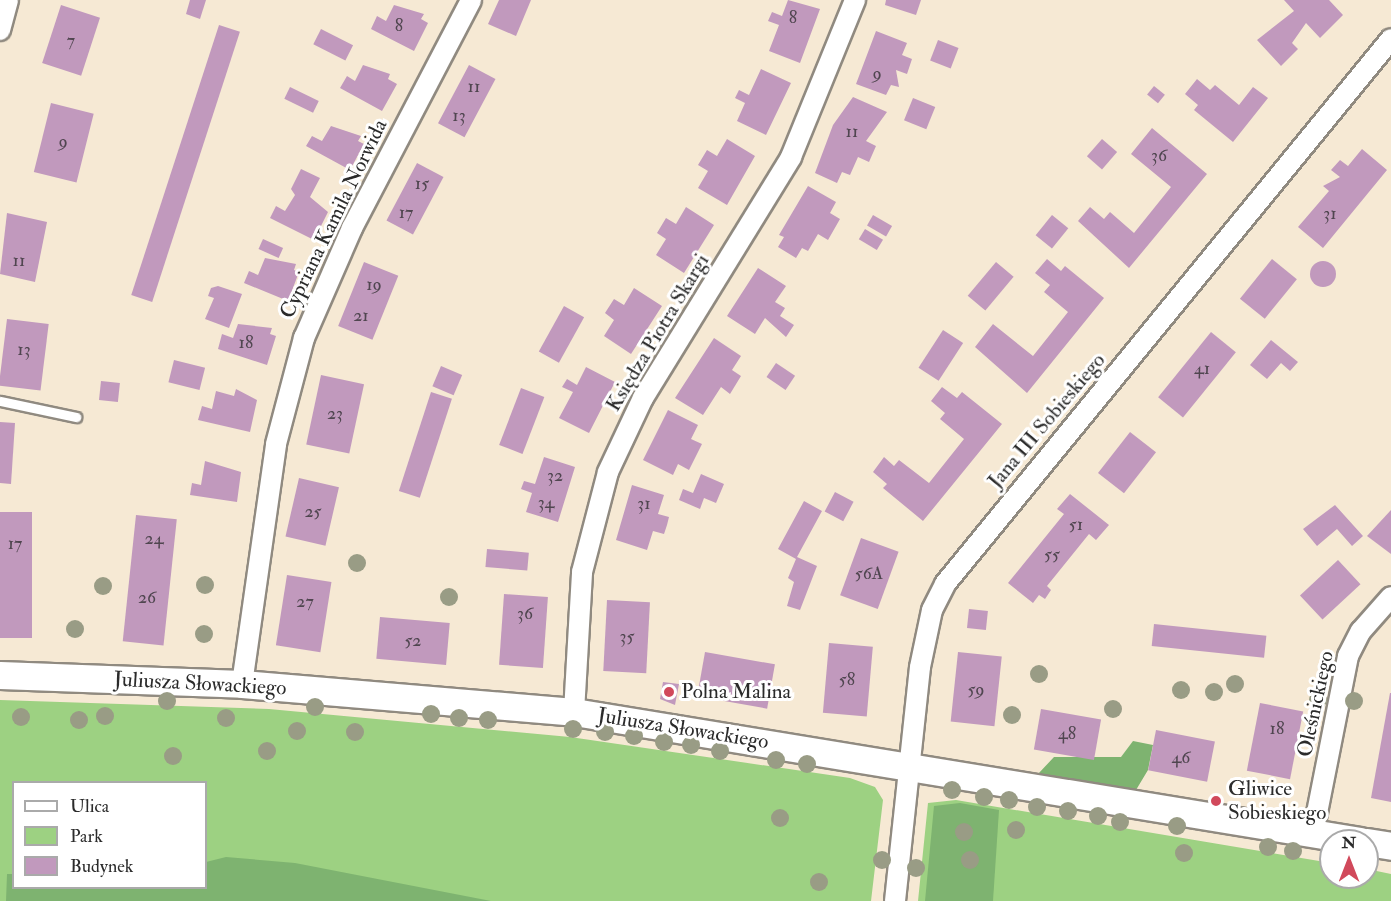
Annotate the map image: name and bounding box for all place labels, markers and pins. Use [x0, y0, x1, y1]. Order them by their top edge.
place label: Polna Malina [681, 679, 791, 705]
marker: Polna Malina [662, 685, 676, 699]
place label: Gliwice Sobieskiego [1228, 776, 1326, 826]
marker: Gliwice Sobieskiego [1209, 794, 1223, 808]

